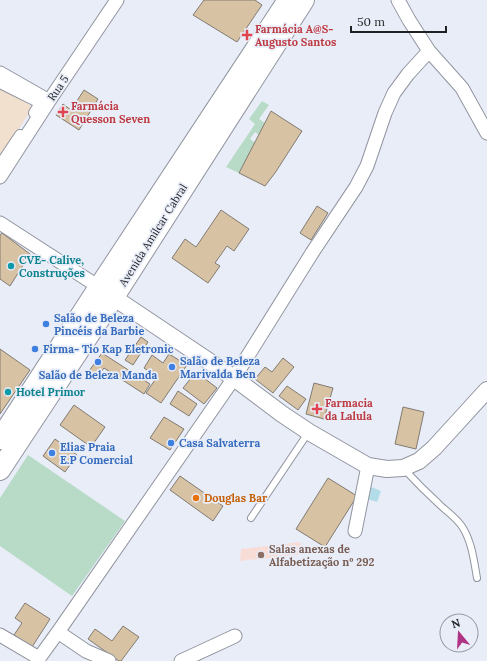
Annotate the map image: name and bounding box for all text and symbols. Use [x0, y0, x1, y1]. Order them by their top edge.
scale bar [351, 8, 446, 34]
text: 50 m [357, 14, 385, 29]
place label: Farmácia A@S- Augusto Santos [255, 22, 336, 49]
marker: Farmácia A@S- Augusto Santos [242, 30, 252, 40]
street label: Rua 5 [44, 72, 72, 104]
place label: Farmácia Quesson Seven [71, 99, 150, 126]
marker: Farmácia Quesson Seven [58, 107, 68, 117]
street label: Avenida Amílcar Cabral [115, 181, 190, 290]
place label: CVE- Calive, Construções [19, 253, 85, 280]
marker: CVE- Calive, Construções [6, 261, 16, 271]
place label: Salão de Beleza Pincéis da Barbie [54, 311, 144, 338]
marker: Salão de Beleza Pincéis da Barbie [41, 319, 51, 329]
place label: Firma- Tio Kap Eletronic [43, 342, 174, 356]
marker: Firma- Tio Kap Eletronic [30, 344, 40, 354]
place label: Salão de Beleza Marivalda Ben [180, 354, 260, 381]
marker: Salão de Beleza Manda [93, 357, 103, 367]
marker: Salão de Beleza Marivalda Ben [167, 362, 177, 372]
place label: Salão de Beleza Manda [39, 368, 158, 382]
place label: Hotel Primor [16, 385, 86, 399]
marker: Hotel Primor [3, 387, 13, 397]
place label: Farmacia da Lalula [325, 396, 373, 423]
marker: Farmacia da Lalula [312, 404, 322, 414]
place label: Casa Salvaterra [179, 436, 261, 450]
marker: Casa Salvaterra [166, 438, 176, 448]
place label: Elias Praia E.P Comercial [60, 440, 133, 467]
marker: Elias Praia E.P Comercial [47, 448, 57, 458]
place label: Douglas Bar [204, 491, 268, 505]
marker: Douglas Bar [191, 493, 201, 503]
place label: Salas anexas de Alfabetização nº 292 [269, 542, 374, 569]
marker: Salas anexas de Alfabetização nº 292 [256, 550, 266, 560]
north arrow [439, 613, 479, 653]
text: N [450, 615, 463, 631]

